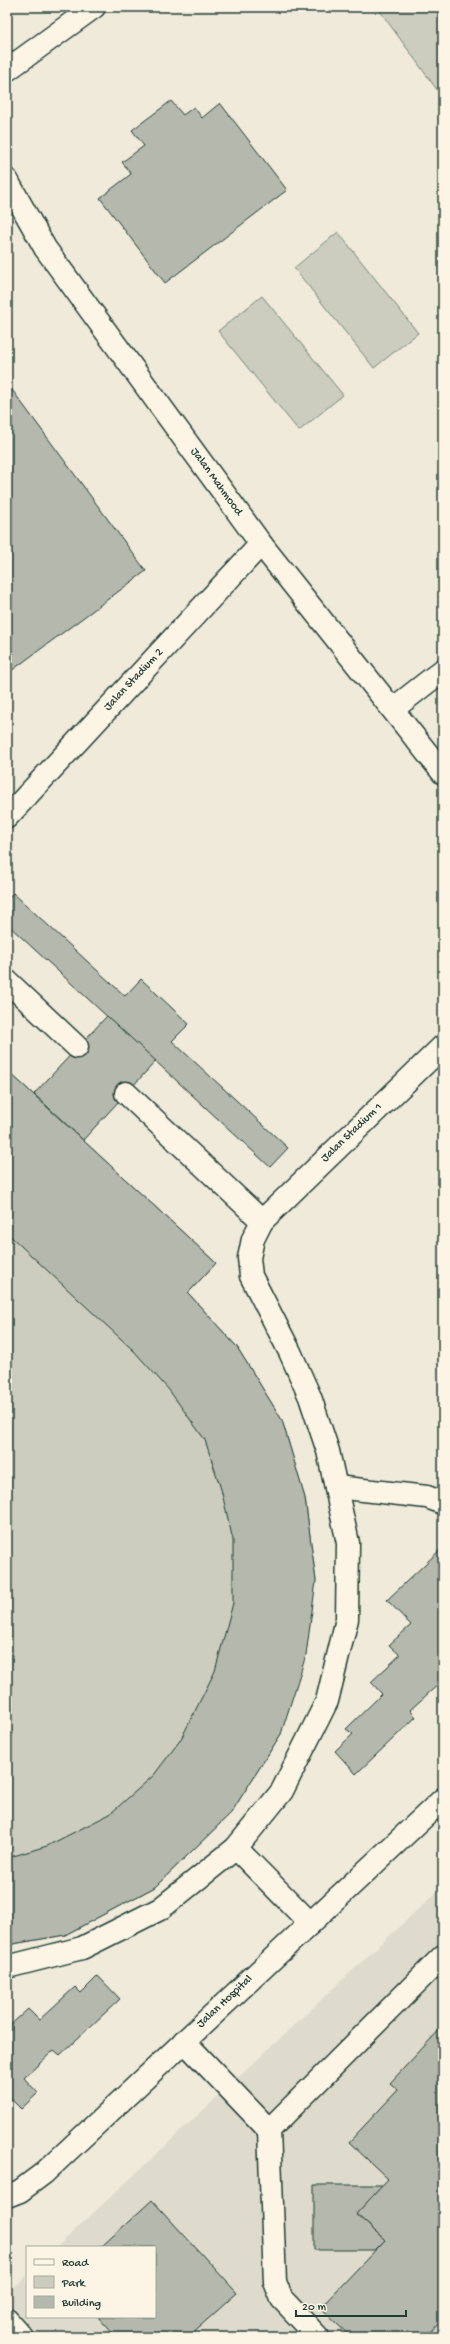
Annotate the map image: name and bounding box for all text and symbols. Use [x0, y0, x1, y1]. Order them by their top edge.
street label: Jalan Mahmood [187, 445, 246, 519]
street label: Jalan Stadium 2 [101, 646, 167, 714]
street label: Jalan Stadium 1 [319, 1100, 386, 1166]
street label: Jalan Hospital [194, 1972, 256, 2031]
legend [26, 2246, 156, 2318]
text: Road [62, 2257, 89, 2271]
text: Park [61, 2277, 87, 2291]
scale bar [296, 2292, 406, 2318]
text: Building [61, 2297, 101, 2311]
text: 20 m [302, 2301, 327, 2315]

